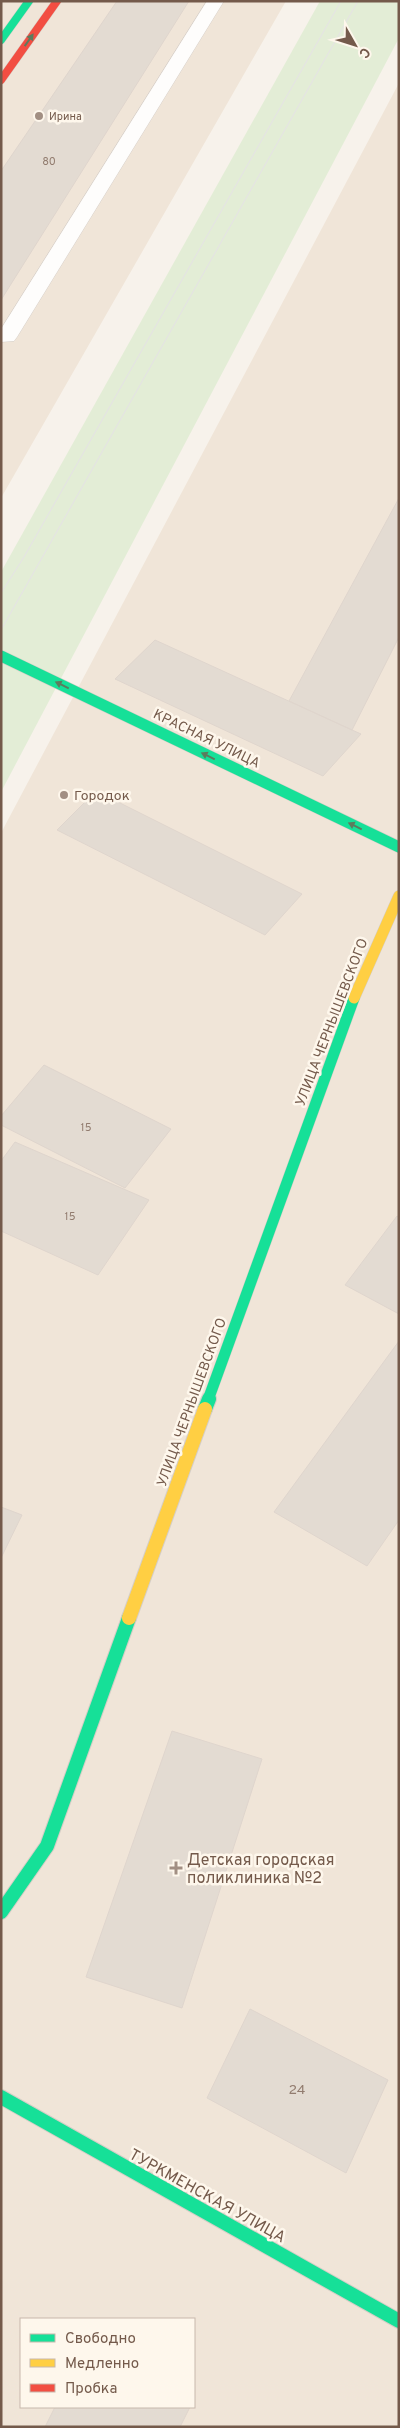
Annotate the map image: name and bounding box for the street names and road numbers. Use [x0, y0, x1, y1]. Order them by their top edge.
street label: КРАСНАЯ УЛИЦА [150, 706, 263, 773]
street label: УЛИЦА ЧЕРНЫШЕВСКОГО [292, 936, 372, 1109]
street label: УЛИЦА ЧЕРНЫШЕВСКОГО [154, 1316, 231, 1489]
street label: ТУРКМЕНСКАЯ УЛИЦА [125, 2145, 289, 2248]

